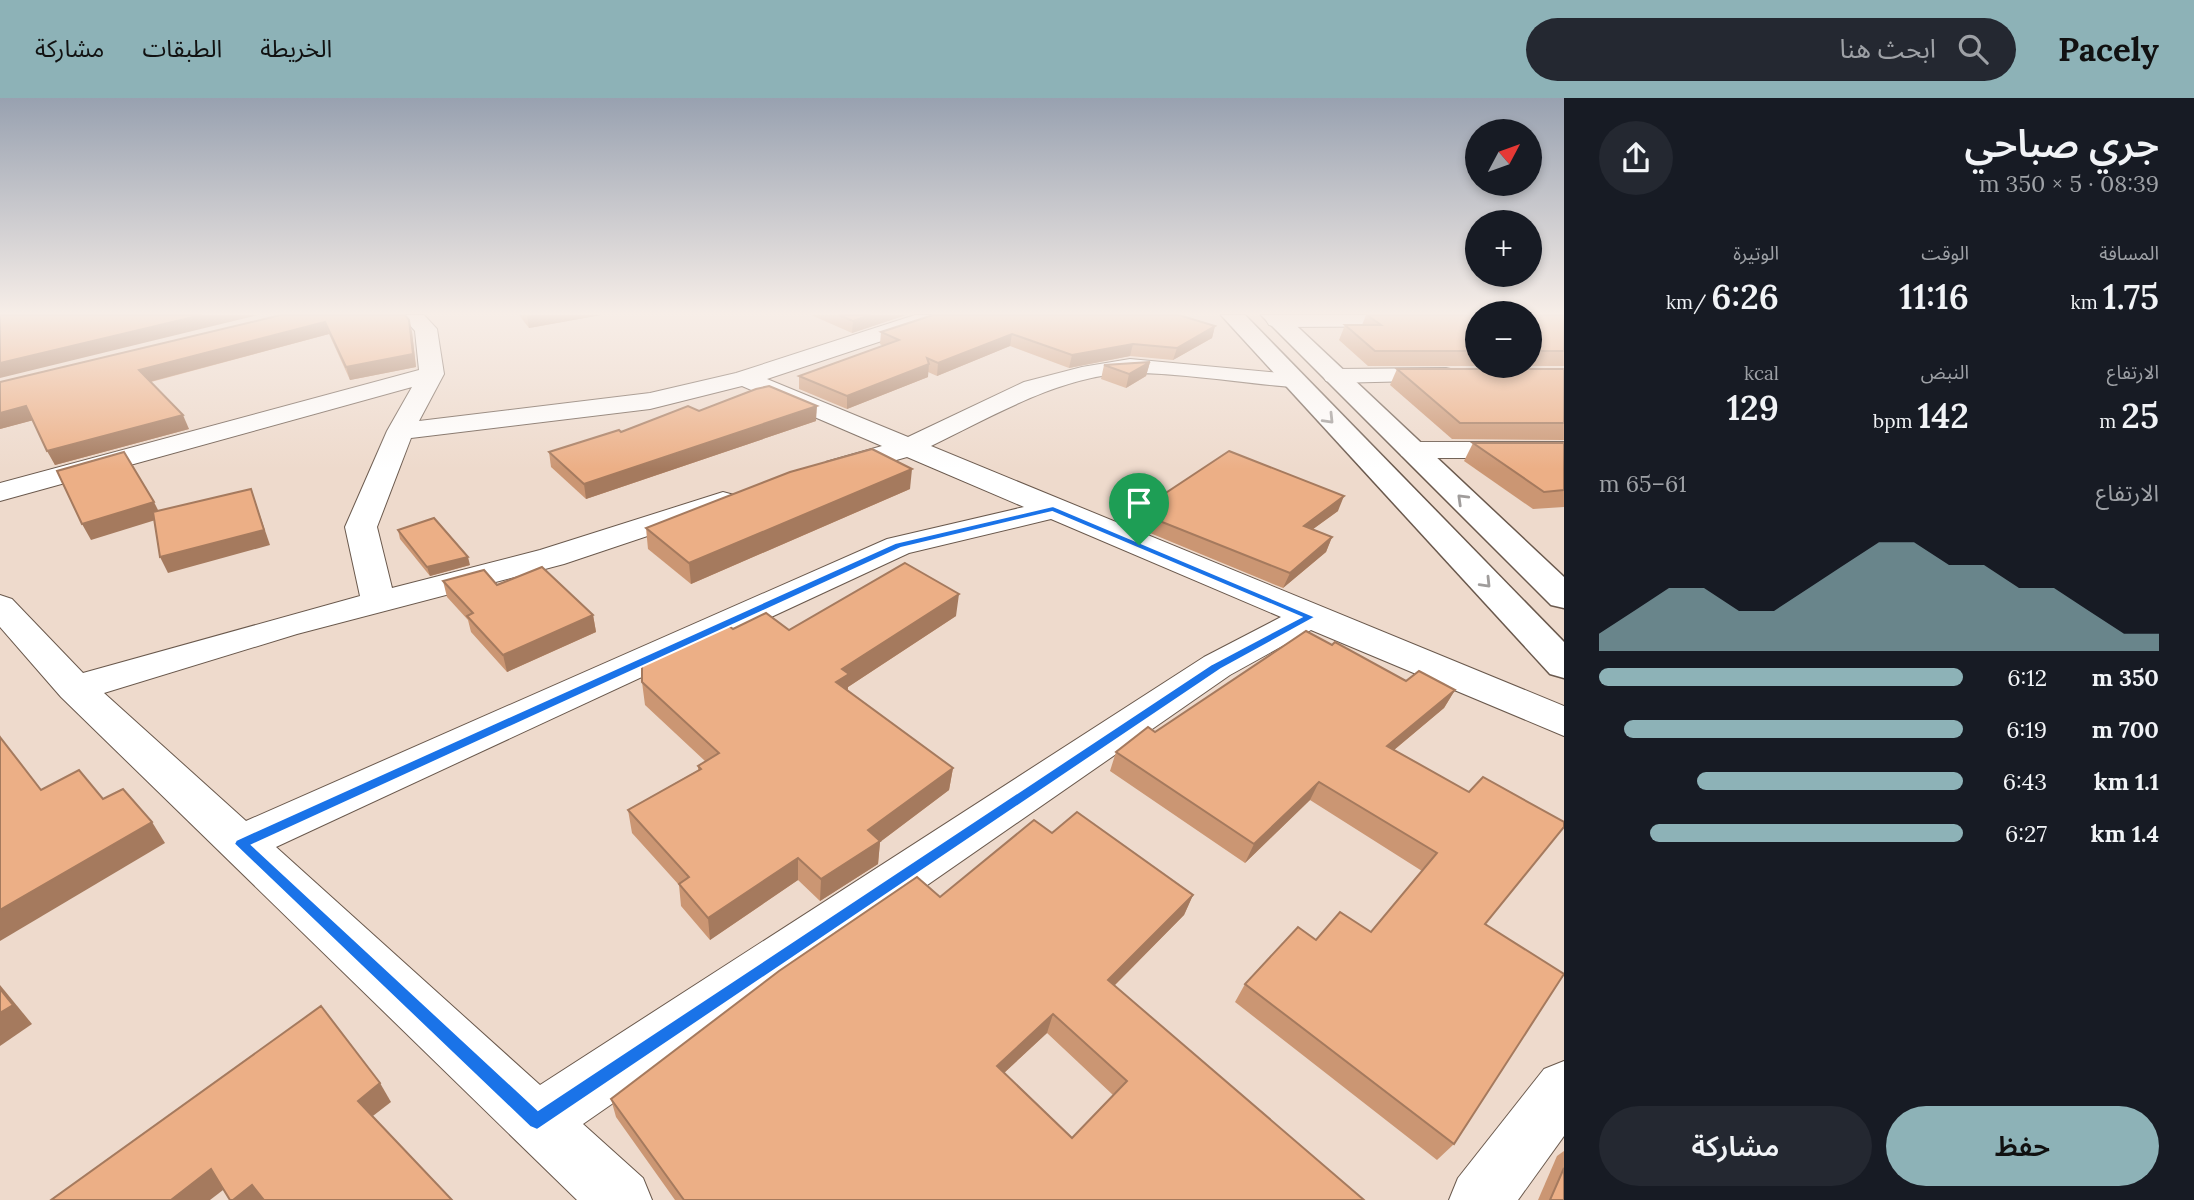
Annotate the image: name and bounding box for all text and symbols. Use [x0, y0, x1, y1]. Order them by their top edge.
search box [1526, 18, 2016, 81]
text: Pacely [2058, 28, 2159, 70]
icon: search [1954, 30, 1992, 68]
text: ابحث هنا [1839, 32, 1936, 65]
text: مشاركة [35, 33, 104, 64]
text: الطبقات [142, 33, 222, 64]
text: الخريطة [260, 33, 332, 64]
north arrow [1465, 119, 1542, 196]
map controls [1465, 119, 1542, 378]
text: جري صباحي [1964, 119, 2159, 167]
button: share [1599, 121, 1673, 195]
text: 08:39 · 5 × 350 m [1979, 169, 2159, 198]
button: + [1465, 210, 1542, 287]
text: الوتيرة [1733, 241, 1779, 265]
text: الوقت [1921, 241, 1969, 265]
text: المسافة [2099, 241, 2159, 265]
text: 6:26 [1711, 274, 1779, 319]
text: 11:16 [1899, 274, 1969, 319]
text: 1.75 [2103, 274, 2159, 319]
text: /km [1666, 290, 1711, 314]
text: km [2071, 290, 2103, 314]
button: − [1465, 301, 1542, 378]
text: النبض [1921, 360, 1969, 384]
text: الارتفاع [2107, 360, 2159, 384]
text: kcal [1744, 361, 1779, 385]
text: 129 [1726, 385, 1779, 430]
text: 142 [1918, 393, 1969, 438]
text: 25 [2121, 393, 2159, 438]
text: bpm [1873, 409, 1918, 433]
text: m [2099, 409, 2121, 433]
one-way arrow [1321, 410, 1334, 423]
text: 61–65 m [1599, 469, 1687, 498]
pin [1109, 473, 1169, 545]
text: الارتفاع [2096, 478, 2159, 507]
icon: arrive [1120, 484, 1158, 522]
one-way arrow [1457, 494, 1470, 507]
one-way arrow [1478, 575, 1491, 588]
text: 6:12 [2007, 663, 2047, 692]
text: 350 m [2092, 663, 2159, 692]
text: 6:19 [2006, 715, 2047, 744]
text: 700 m [2092, 715, 2159, 744]
text: 6:43 [2003, 767, 2047, 796]
text: 1.1 km [2094, 767, 2159, 796]
text: 6:27 [2005, 819, 2047, 848]
text: 1.4 km [2091, 819, 2159, 848]
button: مشاركة [1599, 1106, 1872, 1186]
button: حفظ [1886, 1106, 2159, 1186]

